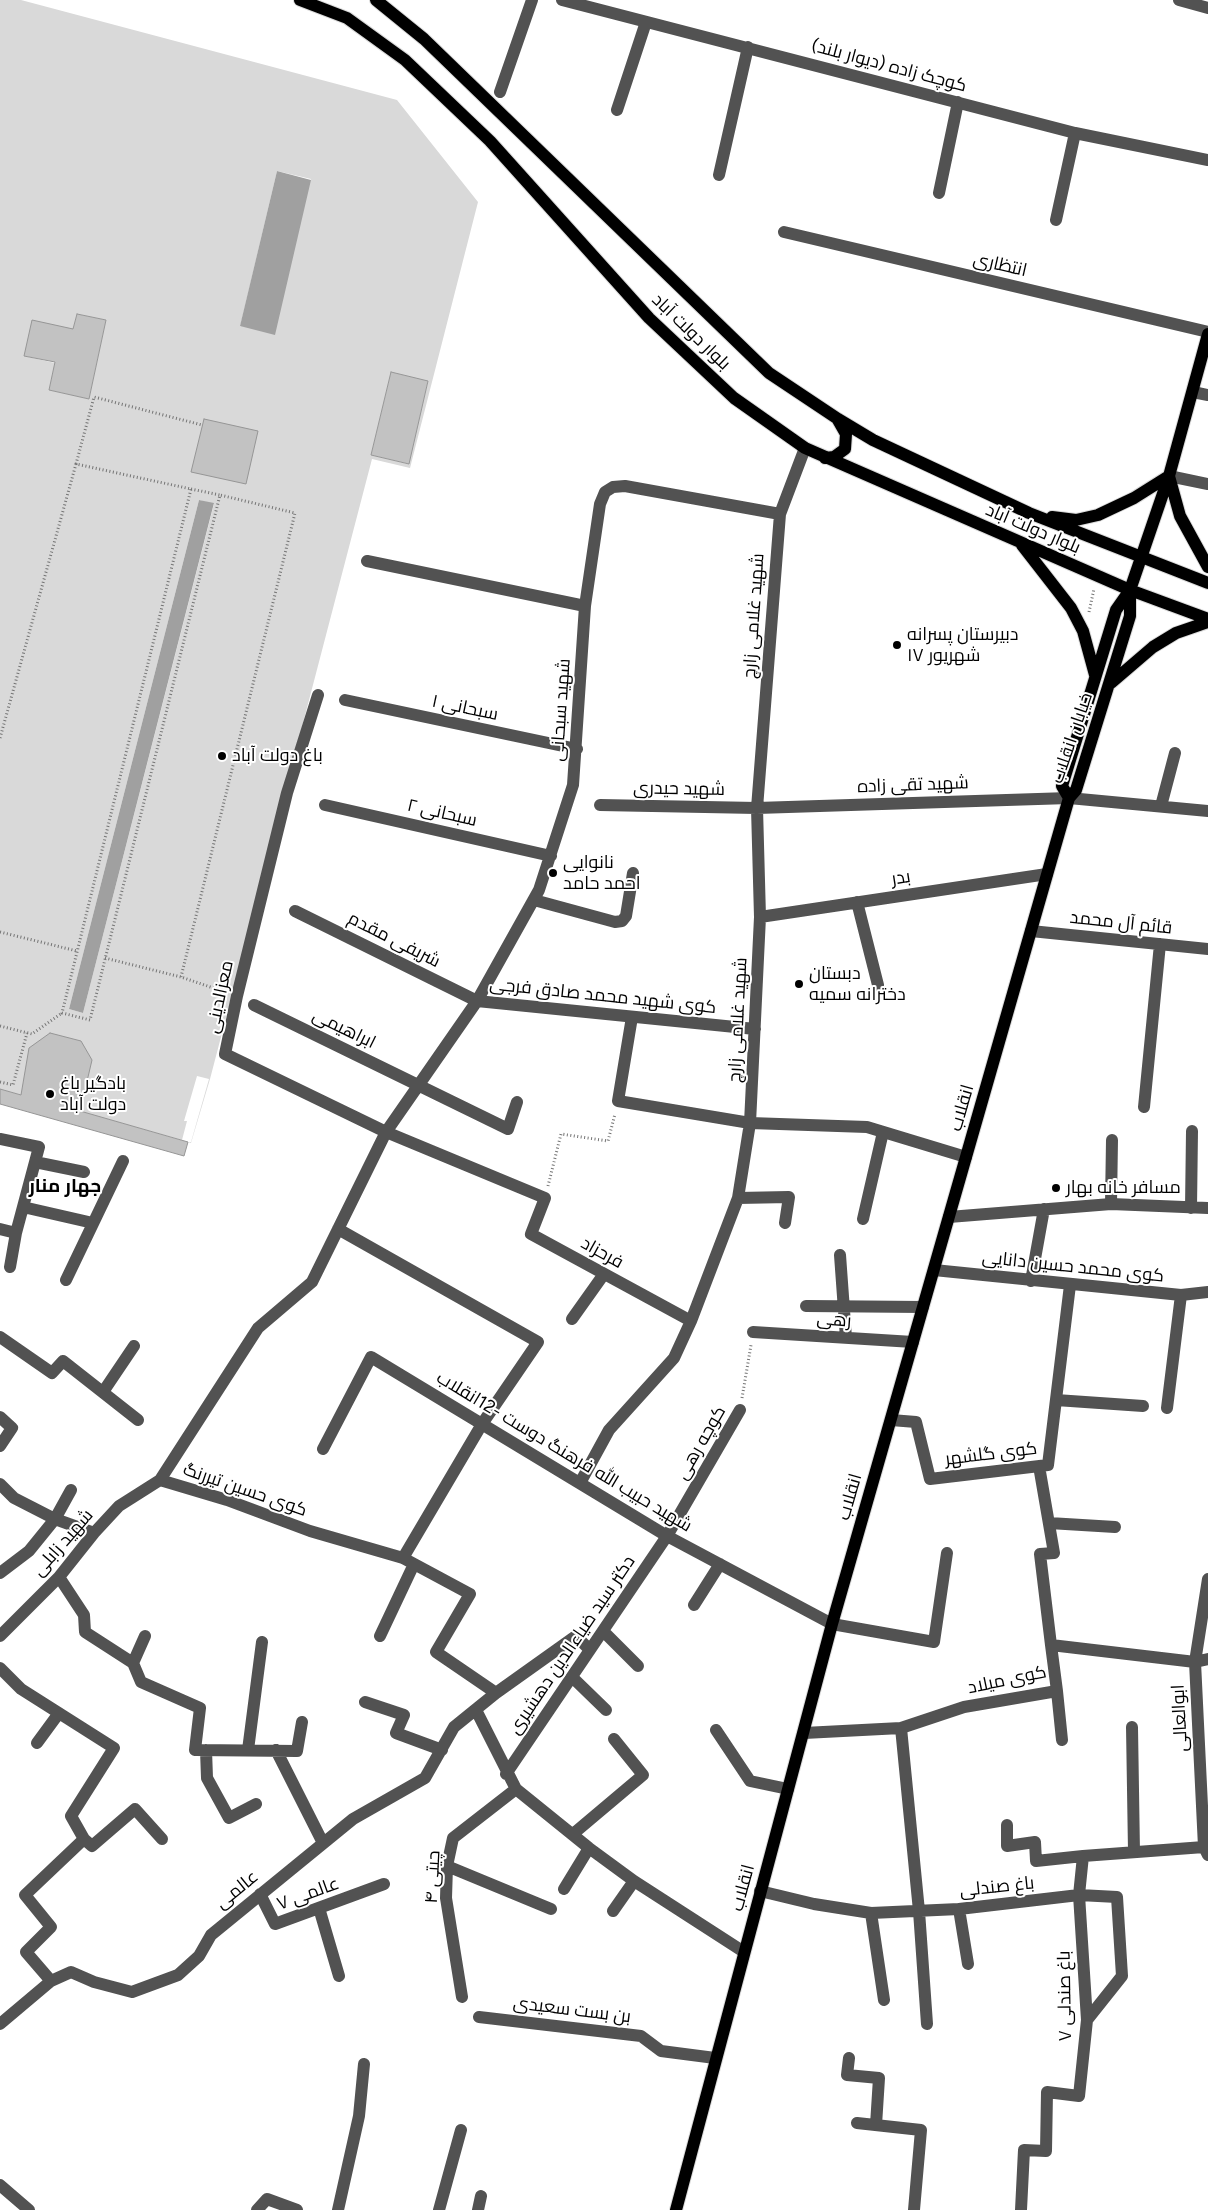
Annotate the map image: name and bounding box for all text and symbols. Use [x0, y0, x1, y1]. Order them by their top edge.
street label: کوچک زاده (دیوار بلند) [809, 35, 969, 97]
street label: انتظاری [971, 248, 1029, 282]
street label: بلوار دولت آباد [647, 289, 735, 375]
street label: بلوار دولت آباد [982, 499, 1084, 559]
street label: شهید غلامی زارچ [739, 553, 769, 679]
place label: دبیرستان پسرانه ۱۷ شهریور [907, 624, 1019, 666]
marker: دبیرستان پسرانه ۱۷ شهریور [891, 639, 903, 651]
street label: شهید سبحانی [547, 658, 575, 762]
street label: سبحانی ۱ [430, 690, 500, 726]
street label: خیابان انقلاب [1046, 690, 1098, 786]
place label: باغ دولت آباد [232, 745, 323, 767]
marker: باغ دولت آباد [216, 750, 228, 762]
street label: شهید تقی زاده [857, 772, 969, 798]
street label: شهید حیدری [633, 777, 725, 801]
street label: سبحانی ۲ [405, 794, 479, 832]
place label: نانوایی احمد حامد [563, 852, 641, 894]
street label: بدر [890, 866, 912, 890]
marker: نانوایی احمد حامد [547, 867, 559, 879]
street label: قائم آل محمد [1069, 907, 1173, 939]
street label: شریفی مقدم [344, 908, 444, 972]
street label: شهید غلامی زارچ [724, 957, 752, 1083]
street label: معزالدینی [202, 959, 238, 1035]
place label: دبستان دخترانه سمیه [809, 963, 906, 1006]
street label: کوی شهید محمد صادق فرجی [489, 973, 717, 1019]
marker: دبستان دخترانه سمیه [793, 978, 805, 990]
street label: ابراهیمی [309, 1004, 379, 1054]
place label: بادگیر باغ دولت آباد [60, 1073, 126, 1116]
street label: انقلاب [945, 1082, 979, 1134]
marker: بادگیر باغ دولت آباد [44, 1088, 56, 1100]
district label: جهار منار [29, 1175, 101, 1197]
place label: مسافر خانه بهار [1066, 1177, 1181, 1199]
marker: مسافر خانه بهار [1050, 1182, 1062, 1194]
street label: فرحزاد [577, 1233, 627, 1273]
street label: کوی محمد حسین دانایی [981, 1247, 1165, 1287]
street label: رهی [816, 1308, 852, 1332]
street label: شهید حبیب الله فرهنگ دوست -12انقلاب [432, 1367, 696, 1537]
street label: کوچه رهی [671, 1402, 731, 1484]
street label: کوی گلشهر [944, 1438, 1038, 1470]
street label: کوی حسین تیررنگ [180, 1459, 310, 1521]
street label: انقلاب [833, 1471, 867, 1523]
street label: شهید زابلی [28, 1505, 98, 1581]
street label: دکتر سید ضیاءالدین دهشیری [504, 1551, 640, 1739]
street label: کوی میلاد [966, 1661, 1048, 1699]
street label: ابوالعالی [1167, 1684, 1193, 1752]
street label: چیتی ۴ [421, 1850, 445, 1904]
street label: انقلاب [726, 1862, 760, 1914]
street label: عالمی [211, 1866, 263, 1914]
street label: باغ صندلی [959, 1872, 1035, 1902]
street label: عالمی ۷ [274, 1873, 342, 1915]
street label: باغ صندلی ۷ [1053, 1950, 1077, 2042]
street label: بن بست سعیدی [512, 1992, 632, 2028]

